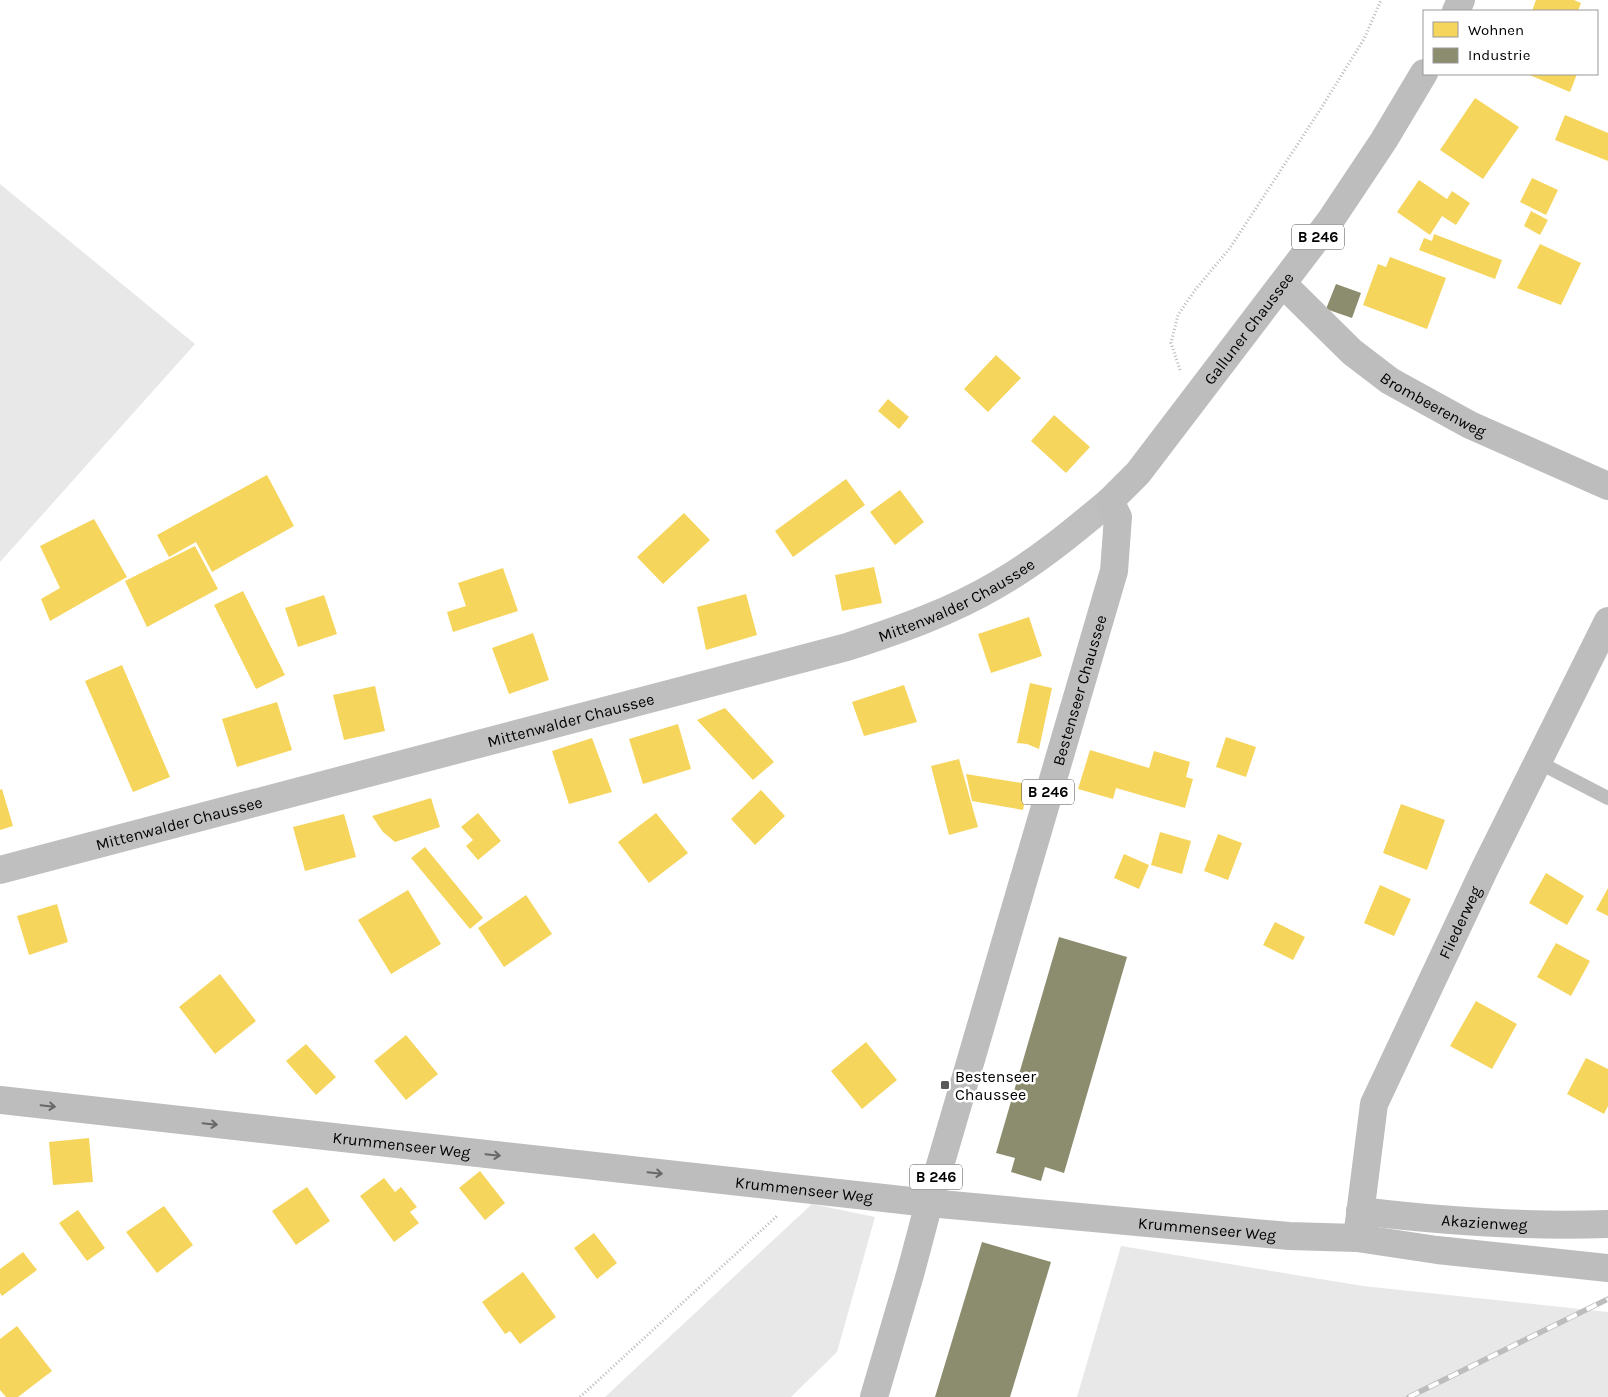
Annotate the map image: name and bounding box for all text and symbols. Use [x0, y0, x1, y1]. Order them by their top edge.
legend [1423, 10, 1598, 75]
text: Wohnen [1468, 21, 1524, 39]
text: Industrie [1468, 46, 1530, 64]
road number: B 246 [1292, 224, 1344, 250]
street label: Galluner Chaussee [1199, 268, 1297, 388]
street label: Brombeerenweg [1377, 368, 1489, 441]
street label: Mittenwalder Chaussee [875, 554, 1038, 645]
street label: Bestenseer Chaussee [1048, 613, 1110, 768]
street label: Mittenwalder Chaussee [485, 689, 656, 751]
road number: B 246 [1022, 780, 1074, 804]
street label: Mittenwalder Chaussee [93, 792, 264, 854]
street label: Fliederweg [1434, 883, 1485, 962]
place label: Bestenseer Chaussee [955, 1067, 1036, 1104]
marker: Bestenseer Chaussee [939, 1079, 951, 1091]
one-way arrow [40, 1101, 56, 1111]
one-way arrow [202, 1119, 218, 1129]
street label: Krummenseer Weg [332, 1127, 471, 1162]
one-way arrow [485, 1150, 501, 1160]
road number: B 246 [910, 1164, 962, 1190]
one-way arrow [646, 1168, 662, 1178]
street label: Krummenseer Weg [734, 1172, 874, 1206]
street label: Akazienweg [1441, 1210, 1528, 1234]
street label: Krummenseer Weg [1137, 1213, 1277, 1244]

